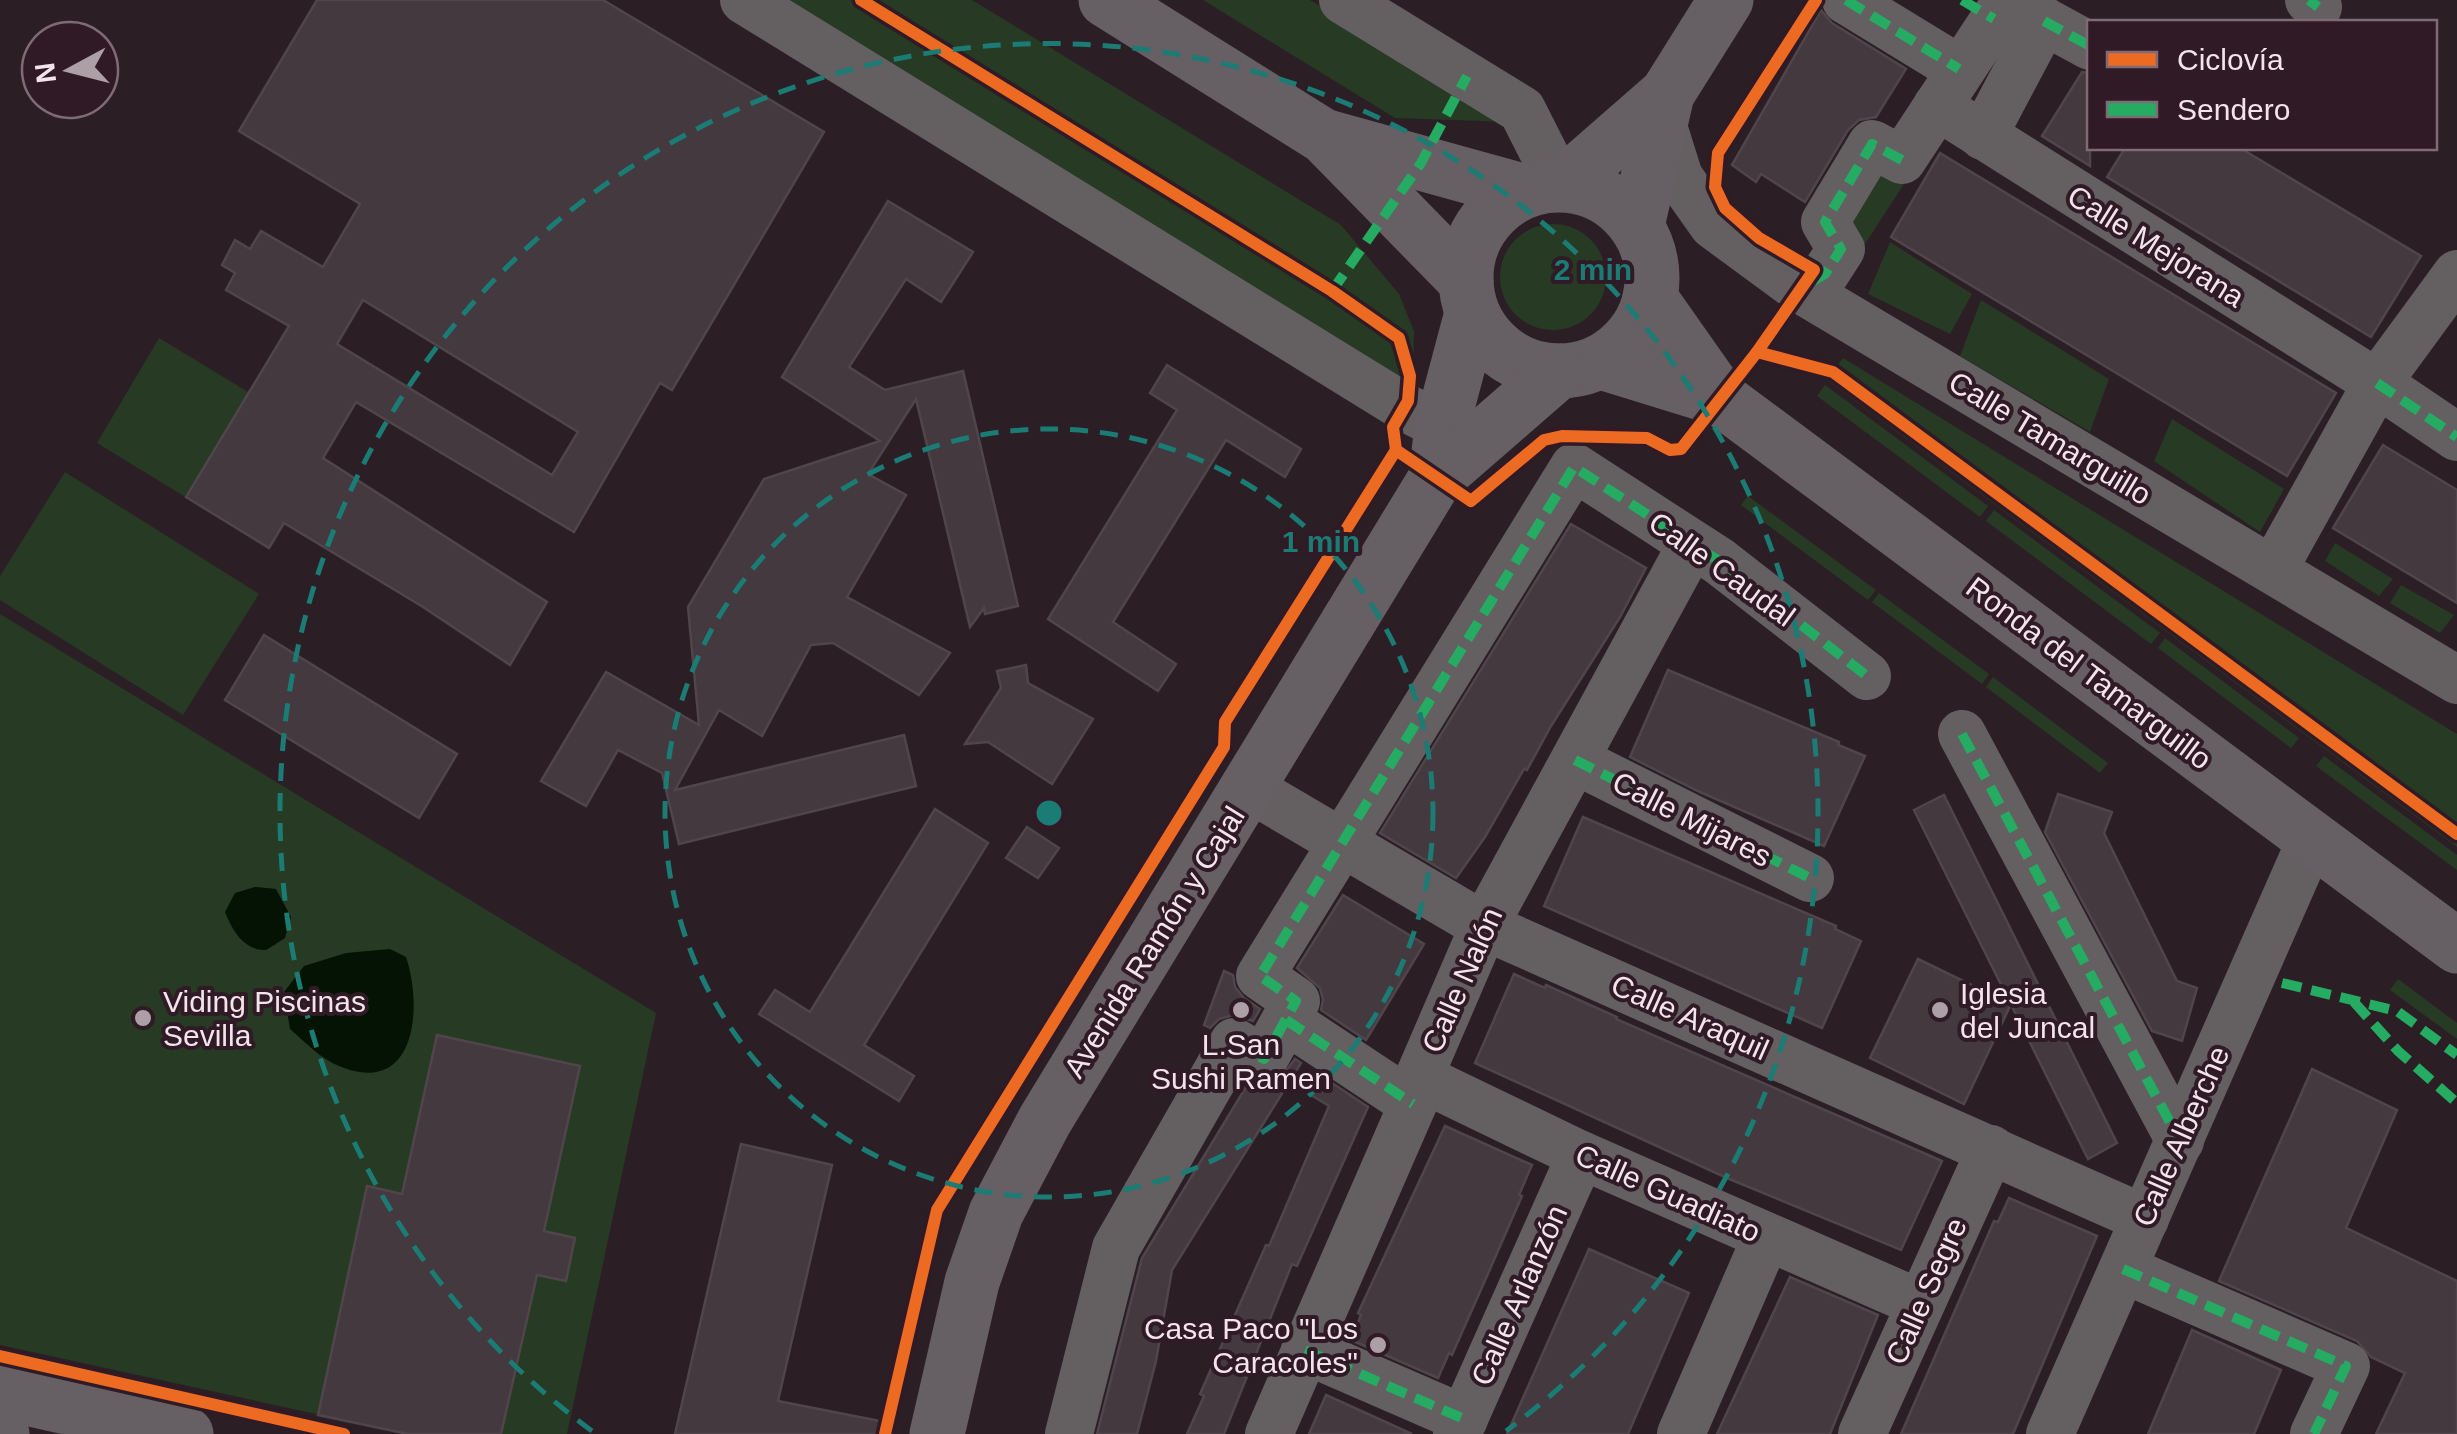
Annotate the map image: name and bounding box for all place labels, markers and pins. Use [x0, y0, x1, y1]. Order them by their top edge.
centre of rings [1031, 795, 1067, 831]
place label: Iglesia del Juncal [1960, 977, 2095, 1044]
place label: Viding Piscinas Sevilla [163, 985, 366, 1052]
marker: L.San Sushi Ramen [1230, 999, 1252, 1021]
marker: Iglesia del Juncal [1929, 999, 1951, 1021]
marker: Viding Piscinas Sevilla [132, 1007, 154, 1029]
place label: L.San Sushi Ramen [1151, 1028, 1331, 1095]
place label: Casa Paco "Los Caracoles" [1144, 1312, 1358, 1379]
marker: Casa Paco "Los Caracoles" [1367, 1334, 1389, 1356]

